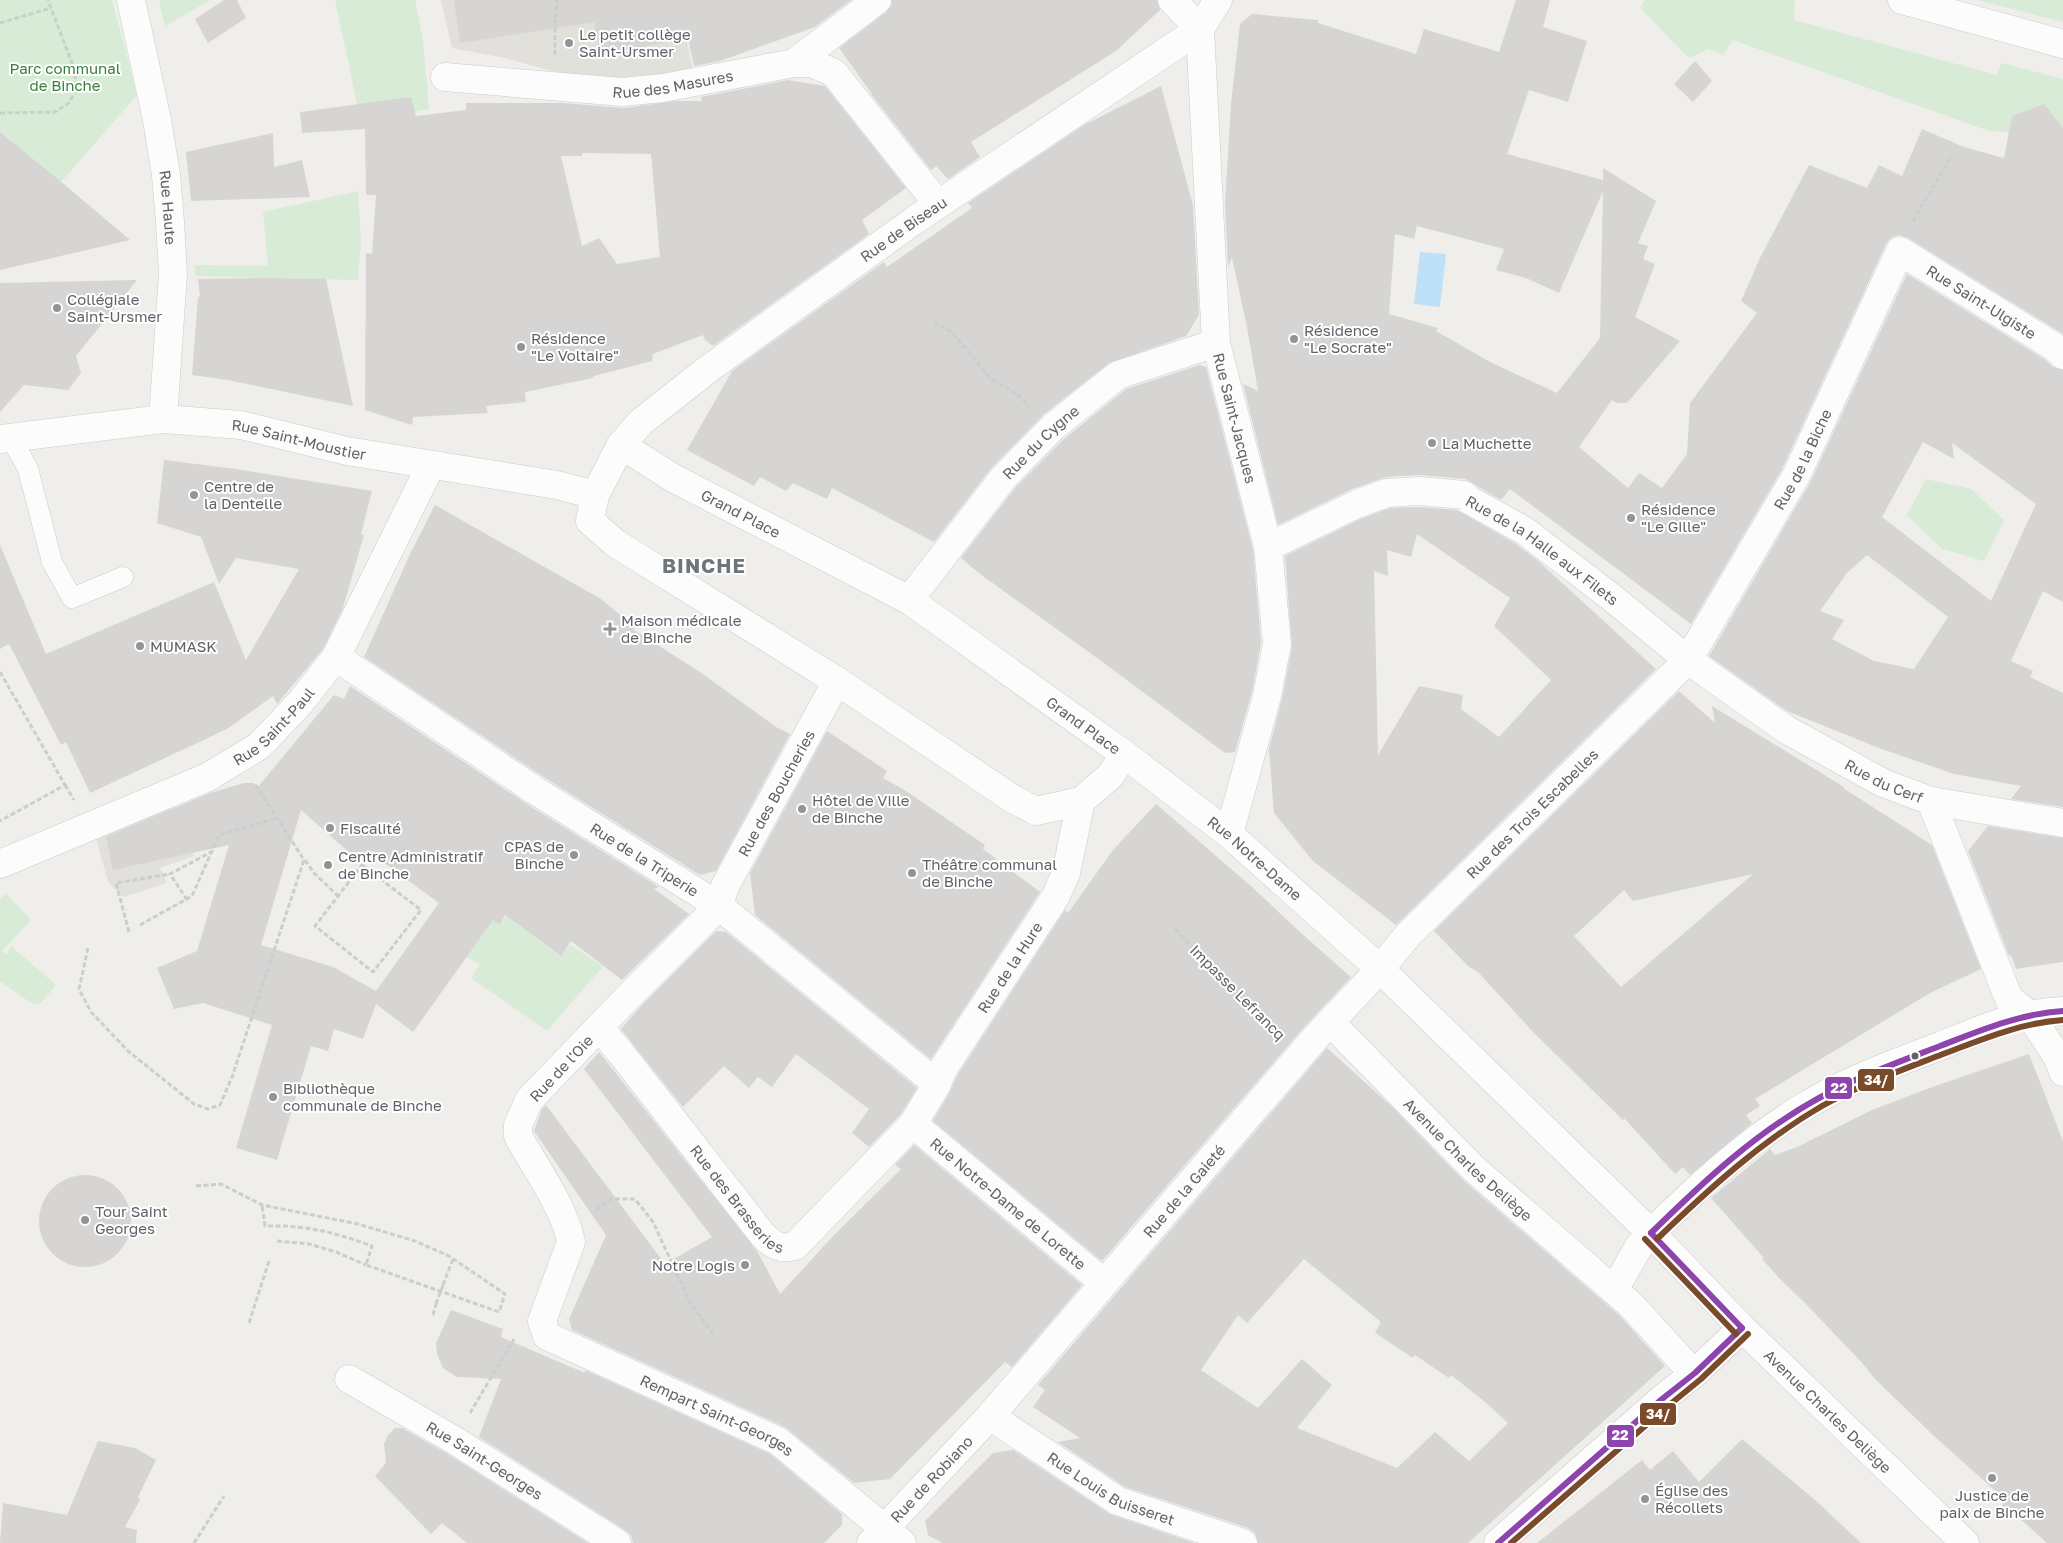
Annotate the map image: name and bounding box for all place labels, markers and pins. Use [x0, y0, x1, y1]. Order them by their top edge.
place label: Le petit collège Saint-Ursmer [579, 25, 691, 60]
marker: Le petit collège Saint-Ursmer [563, 37, 575, 49]
place label: Collégiale Saint-Ursmer [67, 290, 162, 325]
marker: Collégiale Saint-Ursmer [51, 302, 63, 314]
place label: Résidence "Le Socrate" [1304, 321, 1392, 356]
place label: Résidence "Le Voltaire" [531, 329, 619, 364]
marker: Résidence "Le Socrate" [1288, 333, 1300, 345]
marker: Résidence "Le Voltaire" [515, 341, 527, 353]
place label: La Muchette [1442, 434, 1532, 452]
marker: La Muchette [1426, 437, 1438, 449]
place label: Centre de la Dentelle [204, 477, 282, 512]
marker: Centre de la Dentelle [188, 489, 200, 501]
place label: Résidence "Le Gille" [1641, 500, 1716, 535]
marker: Résidence "Le Gille" [1625, 512, 1637, 524]
place label: Maison médicale de Binche [621, 611, 742, 646]
marker: Maison médicale de Binche [603, 622, 617, 636]
place label: MUMASK [150, 637, 217, 655]
marker: MUMASK [134, 640, 146, 652]
place label: Hôtel de Ville de Binche [812, 791, 910, 826]
marker: Hôtel de Ville de Binche [796, 803, 808, 815]
place label: Fiscalité [340, 819, 401, 837]
marker: Fiscalité [324, 822, 336, 834]
place label: CPAS de Binche [504, 837, 564, 872]
place label: Centre Administratif de Binche [338, 847, 484, 882]
marker: CPAS de Binche [568, 849, 580, 861]
place label: Théâtre communal de Binche [922, 855, 1057, 890]
marker: Centre Administratif de Binche [322, 859, 334, 871]
marker: Théâtre communal de Binche [906, 867, 918, 879]
unlabelled marker [1910, 1051, 1920, 1061]
place label: Bibliothèque communale de Binche [283, 1079, 442, 1114]
marker: Bibliothèque communale de Binche [267, 1091, 279, 1103]
place label: Tour Saint Georges [95, 1202, 168, 1237]
marker: Tour Saint Georges [79, 1214, 91, 1226]
place label: Notre Logis [652, 1256, 735, 1274]
marker: Notre Logis [739, 1259, 751, 1271]
marker: Justice de paix de Binche [1986, 1472, 1998, 1484]
place label: Église des Récollets [1655, 1481, 1728, 1516]
place label: Justice de paix de Binche [1940, 1486, 2045, 1521]
marker: Église des Récollets [1639, 1493, 1651, 1505]

